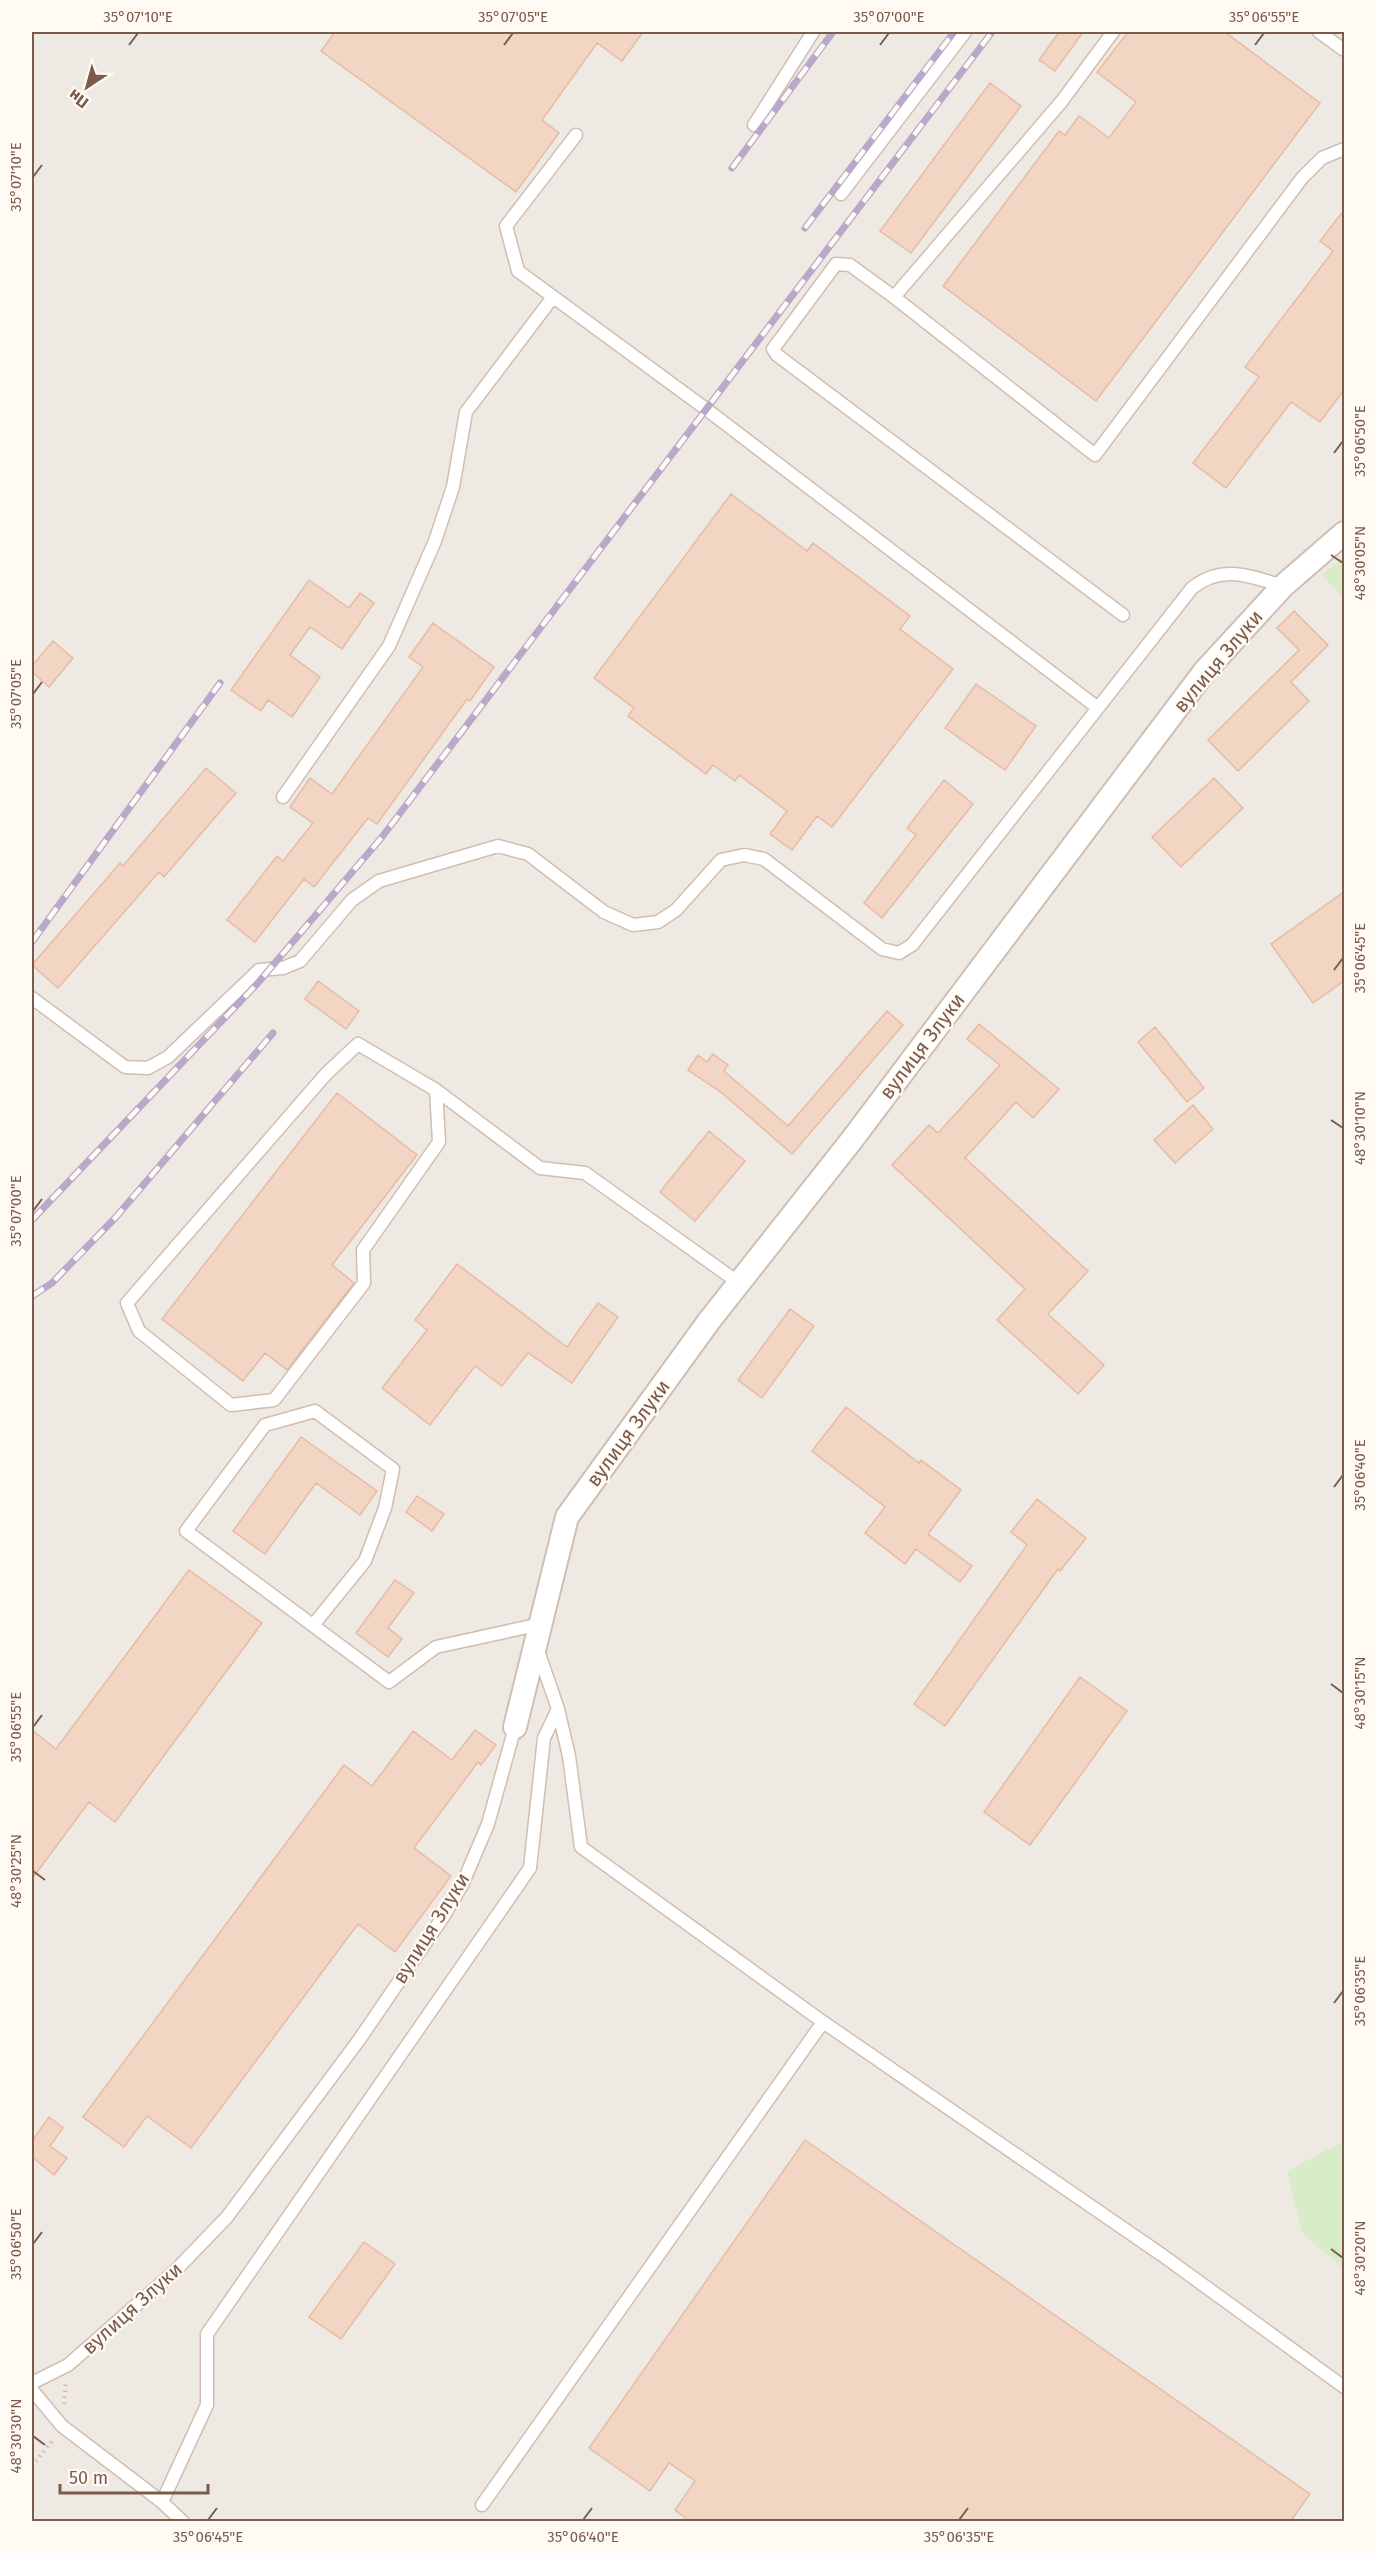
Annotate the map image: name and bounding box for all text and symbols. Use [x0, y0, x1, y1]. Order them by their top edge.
text: 35°07'10"E [103, 8, 173, 26]
text: 35°07'05"E [478, 8, 548, 26]
text: 35°07'00"E [853, 8, 925, 26]
text: 35°06'55"E [1229, 8, 1299, 26]
north arrow [57, 57, 117, 117]
text: Пн [65, 85, 92, 112]
text: 35°07'10"E [7, 142, 25, 212]
text: 35°06'50"E [1351, 405, 1369, 477]
text: 48°30'05"N [1351, 526, 1369, 600]
street label: вулиця Злуки [1168, 605, 1268, 717]
text: 35°07'05"E [7, 659, 25, 729]
text: 35°06'45"E [1351, 923, 1369, 993]
street label: вулиця Злуки [874, 988, 970, 1104]
text: 48°30'10"N [1351, 1091, 1369, 1165]
text: 35°07'00"E [7, 1175, 25, 1247]
street label: вулиця Злуки [581, 1375, 675, 1491]
text: 35°06'40"E [1351, 1439, 1369, 1511]
text: 48°30'15"N [1351, 1657, 1369, 1729]
text: 35°06'55"E [7, 1692, 25, 1762]
text: 48°30'25"N [7, 1834, 25, 1908]
street label: вулиця Злуки [387, 1868, 475, 1988]
text: 35°06'35"E [1351, 1956, 1369, 2026]
text: 35°06'50"E [7, 2208, 25, 2280]
text: 48°30'20"N [1351, 2221, 1369, 2295]
street label: вулиця Злуки [77, 2257, 187, 2359]
text: 48°30'30"N [7, 2398, 25, 2474]
scale bar [60, 2457, 208, 2495]
text: 50 m [69, 2467, 108, 2489]
text: 35°06'45"E [173, 2528, 243, 2546]
text: 35°06'40"E [547, 2528, 619, 2546]
text: 35°06'35"E [924, 2528, 994, 2546]

